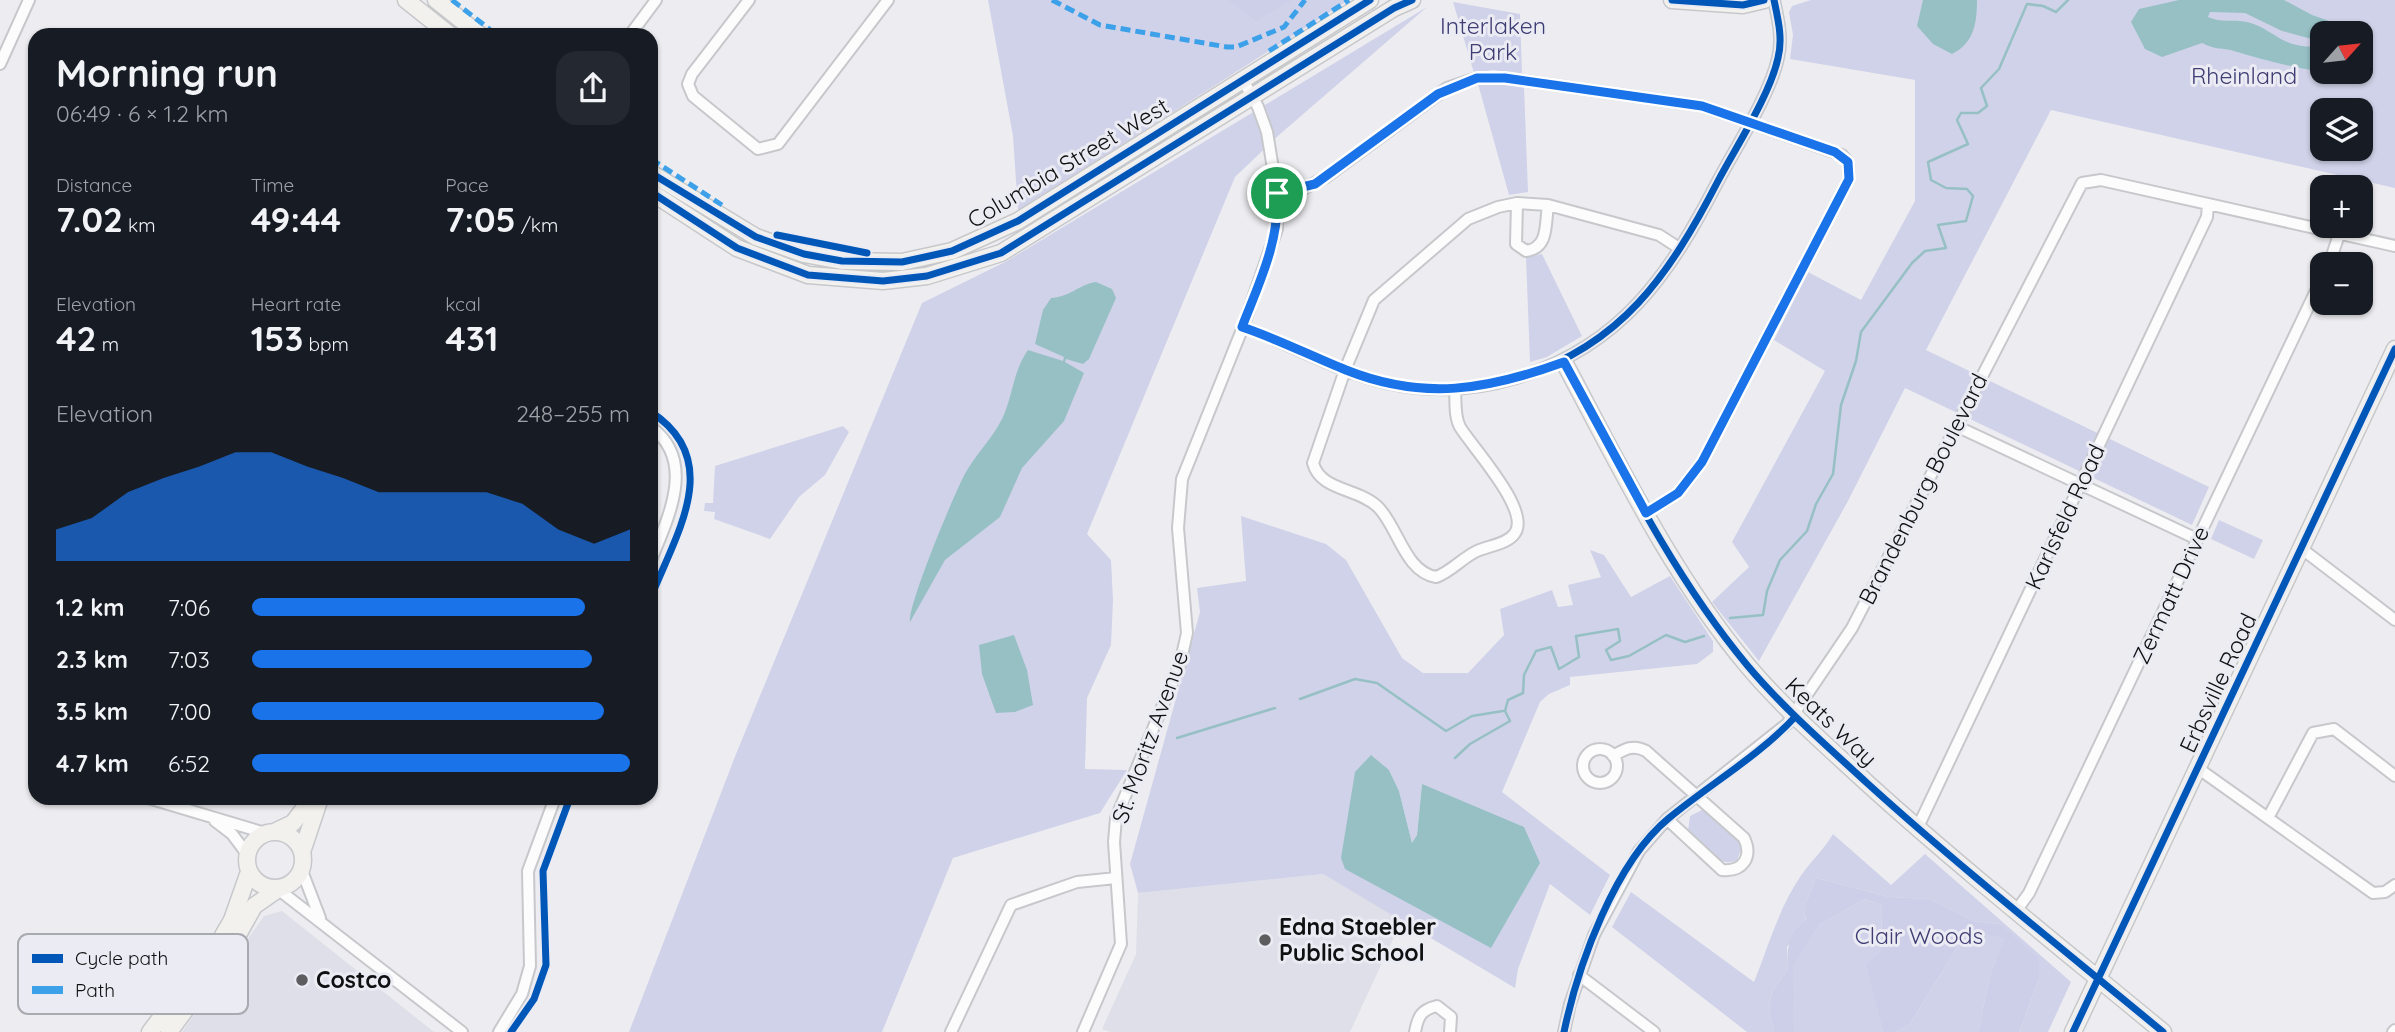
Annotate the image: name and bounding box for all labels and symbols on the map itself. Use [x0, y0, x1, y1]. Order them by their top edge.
park label: Interlaken Park [1440, 11, 1546, 66]
north arrow [2310, 21, 2373, 84]
park label: Rheinland [2191, 61, 2297, 90]
street label: Columbia Street West [962, 91, 1174, 234]
pin [1247, 163, 1307, 223]
street label: Brandenburg Boulevard [1852, 368, 1993, 609]
street label: Karlsfeld Road [2018, 439, 2111, 594]
street label: Zermatt Drive [2126, 521, 2215, 668]
street label: Erbsville Road [2173, 608, 2262, 757]
street label: St. Moritz Avenue [1105, 647, 1194, 827]
street label: Keats Way [1779, 671, 1883, 773]
place label: Edna Staebler Public School [1279, 912, 1436, 967]
park label: Clair Woods [1855, 921, 1983, 950]
marker: Edna Staebler Public School [1257, 932, 1273, 948]
legend [18, 934, 248, 1014]
text: Cycle path [75, 946, 168, 970]
place label: Costco [316, 965, 391, 994]
marker: Costco [294, 972, 310, 988]
text: Path [75, 978, 115, 1002]

